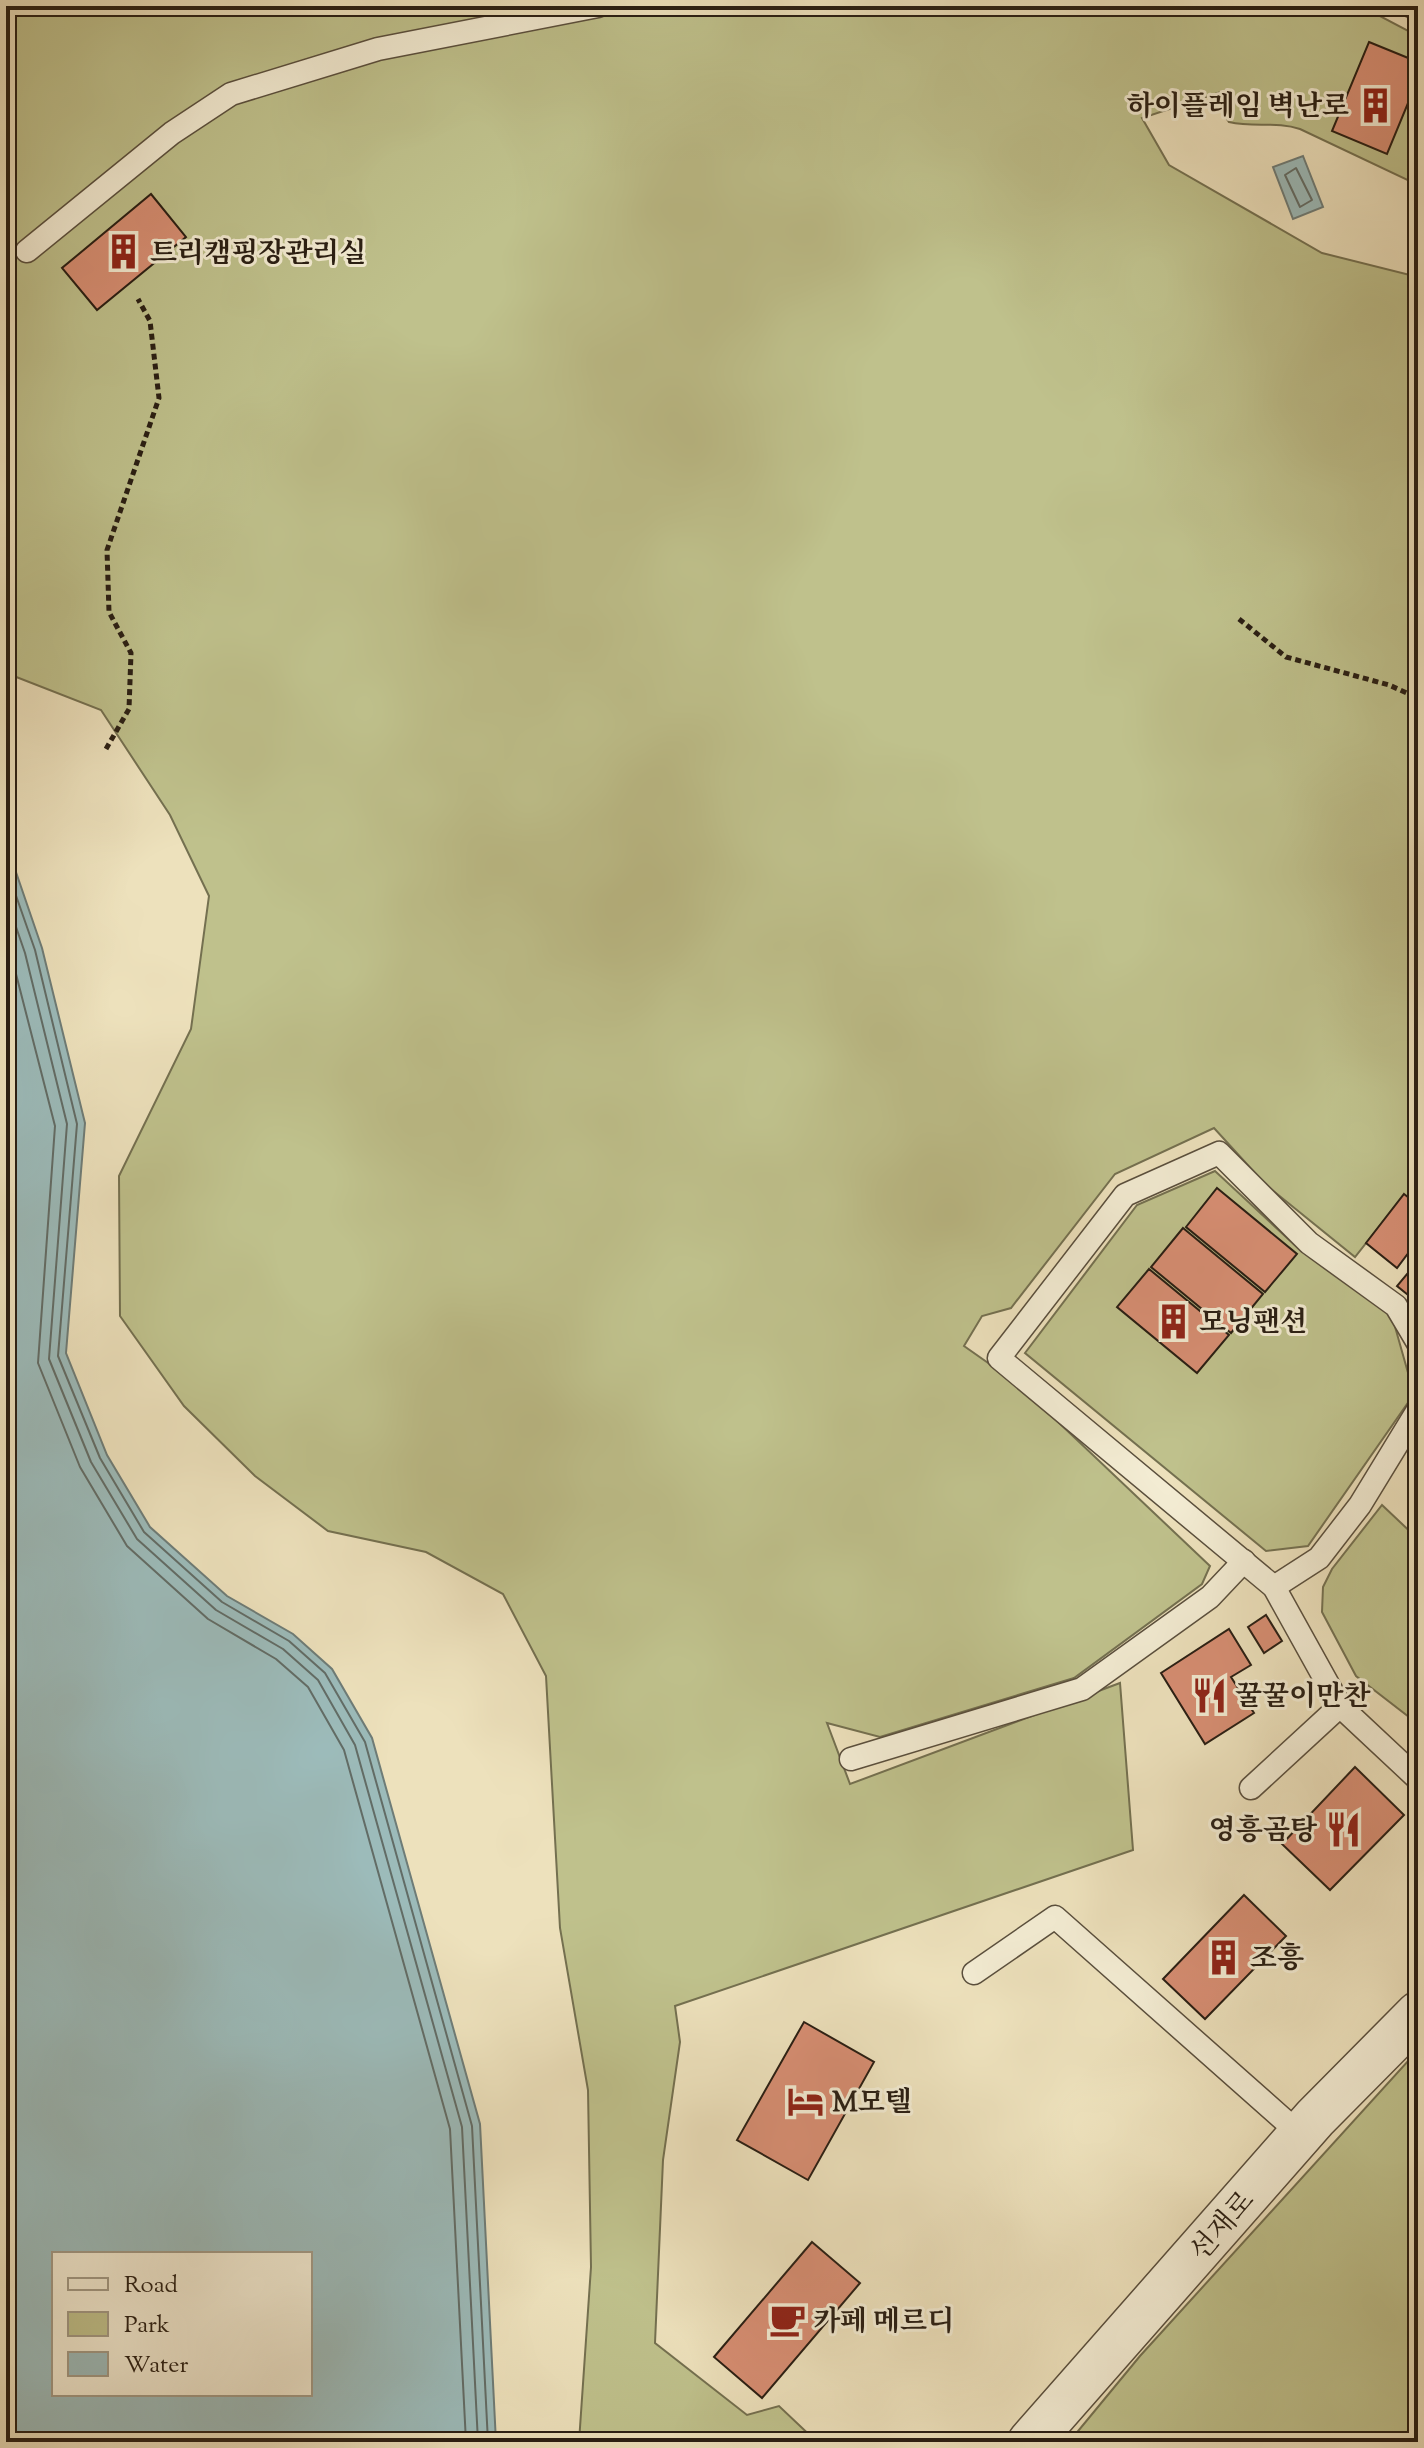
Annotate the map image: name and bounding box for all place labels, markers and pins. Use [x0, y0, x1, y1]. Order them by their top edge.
building icon: 하이플레임 벽난로 [1356, 86, 1394, 124]
place label: 하이플레임 벽난로 [1127, 88, 1349, 128]
building icon: 트리캠핑장관리실 [105, 233, 143, 271]
place label: 트리캠핑장관리실 [150, 235, 366, 275]
building icon: 모닝팬션 [1154, 1302, 1192, 1340]
place label: 모닝팬션 [1199, 1304, 1307, 1344]
restaurant icon: 꿀꿀이만찬 [1190, 1676, 1228, 1714]
place label: 꿀꿀이만찬 [1235, 1678, 1371, 1718]
restaurant icon: 영흥곰탕 [1324, 1810, 1362, 1848]
place label: 영흥곰탕 [1209, 1812, 1318, 1852]
building icon: 조흥 [1205, 1938, 1243, 1976]
place label: 조흥 [1250, 1940, 1304, 1980]
hotel icon: M모텔 [787, 2082, 825, 2120]
place label: M모텔 [832, 2084, 912, 2124]
cafe icon: 카페 메르디 [768, 2301, 806, 2339]
place label: 카페 메르디 [813, 2303, 954, 2343]

